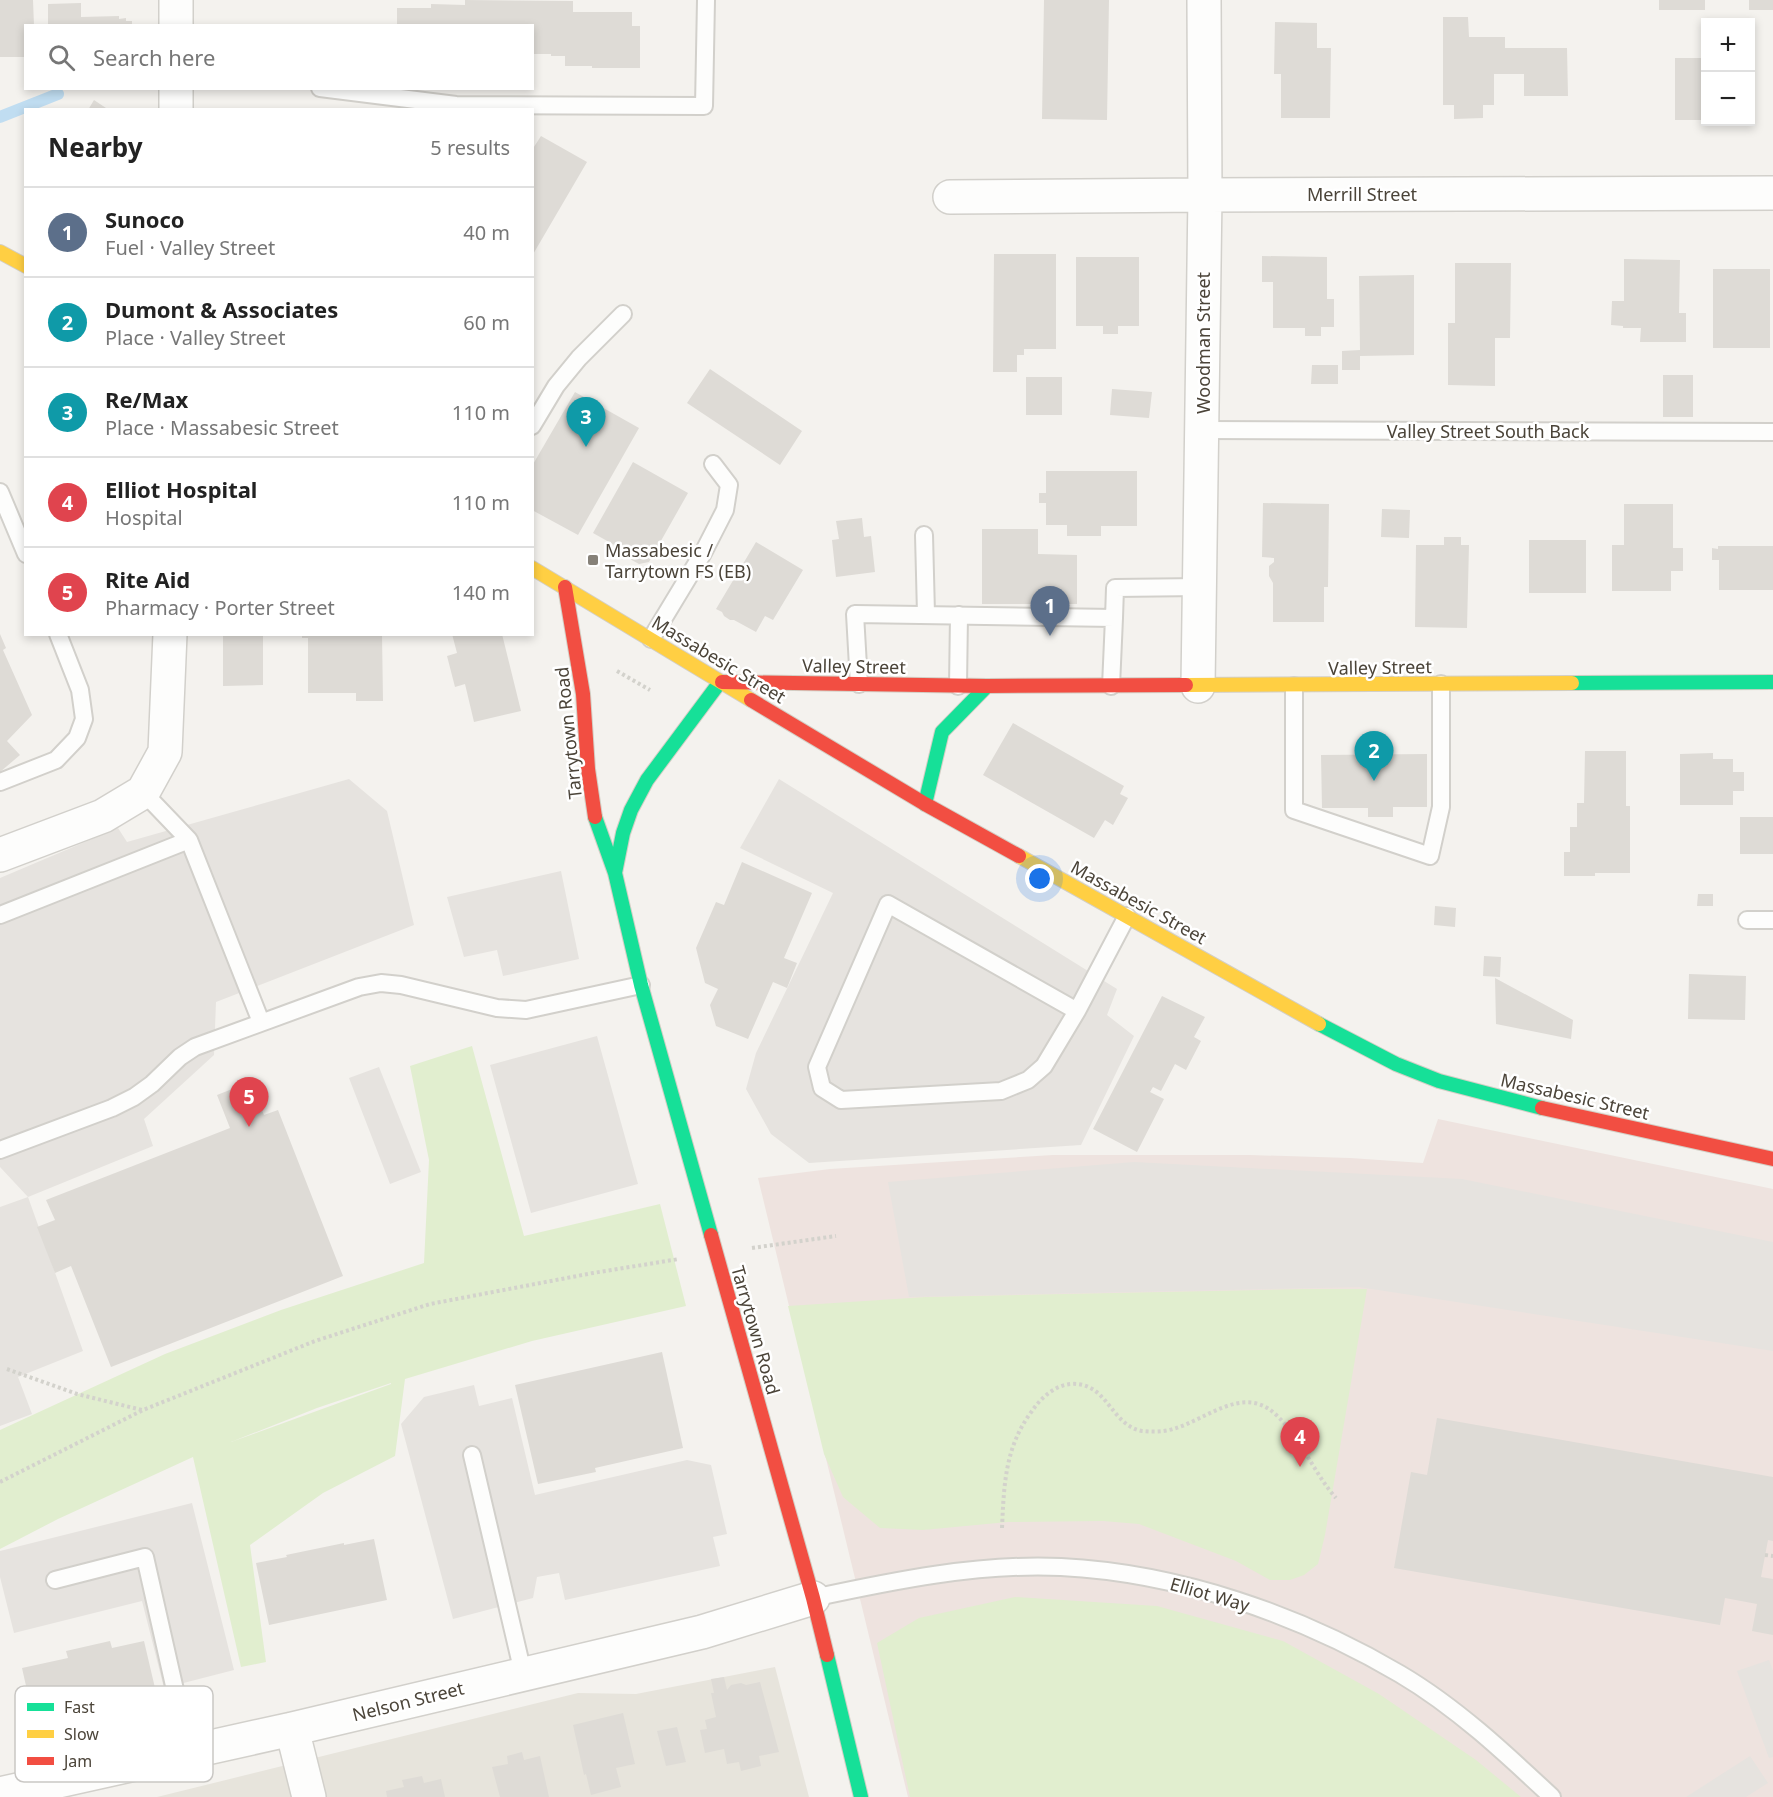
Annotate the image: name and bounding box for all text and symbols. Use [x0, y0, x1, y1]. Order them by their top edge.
map controls [1701, 18, 1755, 126]
button: + [1701, 18, 1755, 72]
search box [24, 24, 534, 90]
icon: search [45, 41, 78, 74]
text: Search here [93, 42, 215, 72]
button: − [1701, 72, 1755, 126]
text: Nearby [48, 129, 143, 165]
text: 5 results [430, 134, 510, 161]
street label: Merrill Street [1307, 182, 1418, 206]
text: Sunoco [105, 204, 185, 234]
text: 1 [62, 219, 73, 246]
text: 40 m [463, 219, 510, 246]
text: Fuel · Valley Street [105, 234, 275, 261]
street label: Woodman Street [1191, 271, 1215, 414]
text: Dumont & Associates [105, 294, 338, 324]
text: 2 [62, 309, 73, 336]
text: 60 m [463, 309, 510, 336]
text: Place · Valley Street [105, 324, 285, 351]
text: Re/Max [105, 384, 188, 414]
pin: 3 [566, 398, 606, 447]
text: 3 [62, 399, 73, 426]
text: 110 m [452, 399, 510, 426]
text: Place · Massabesic Street [105, 414, 339, 441]
street label: Valley Street South Back [1387, 419, 1590, 443]
text: Elliot Hospital [105, 474, 257, 504]
text: 4 [62, 489, 73, 516]
text: 110 m [452, 489, 510, 516]
text: Hospital [105, 504, 183, 531]
place label: Massabesic / Tarrytown FS (EB) [605, 538, 751, 583]
marker: Massabesic / Tarrytown FS (EB) [586, 553, 600, 567]
text: Rite Aid [105, 564, 190, 594]
text: 5 [62, 579, 73, 606]
text: 140 m [452, 579, 510, 606]
pin: 1 [1030, 586, 1070, 636]
text: Pharmacy · Porter Street [105, 594, 335, 621]
street label: Massabesic Street [648, 610, 791, 709]
street label: Valley Street [802, 653, 907, 679]
street label: Valley Street [1328, 654, 1433, 680]
street label: Tarrytown Road [549, 666, 587, 800]
pin: 2 [1354, 732, 1394, 781]
street label: Massabesic Street [1067, 855, 1212, 950]
your location [1025, 864, 1054, 893]
street label: Massabesic Street [1498, 1067, 1652, 1125]
pin: 5 [230, 1078, 268, 1127]
street label: Tarrytown Road [726, 1263, 786, 1397]
pin: 4 [1280, 1418, 1320, 1467]
street label: Elliot Way [1167, 1571, 1253, 1617]
street label: Nelson Street [350, 1675, 467, 1726]
legend [15, 1686, 213, 1782]
text: Fast [64, 1696, 95, 1718]
text: Slow [64, 1723, 99, 1745]
text: Jam [62, 1750, 92, 1772]

